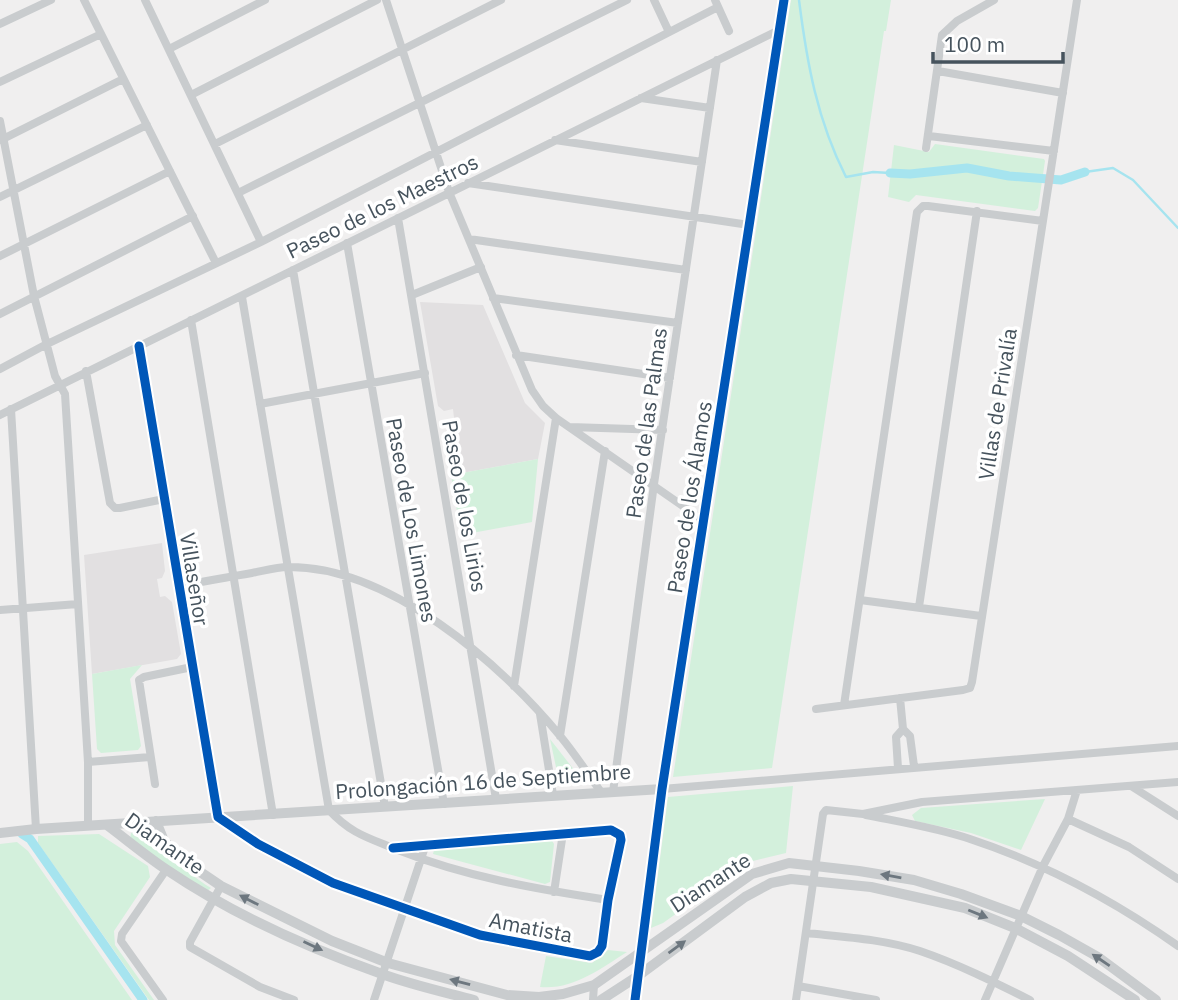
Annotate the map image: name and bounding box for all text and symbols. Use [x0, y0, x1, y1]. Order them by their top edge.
scale bar [933, 21, 1062, 65]
text: 100 m [944, 30, 1005, 58]
street label: Paseo de los Maestros [281, 147, 483, 265]
street label: Paseo de las Palmas [619, 326, 673, 520]
street label: Villas de Privalía [971, 326, 1023, 482]
street label: Paseo de los Álamos [660, 399, 718, 595]
street label: Paseo de Los Limones [380, 415, 444, 625]
street label: Paseo de los Lirios [436, 418, 494, 594]
street label: Villaseñor [174, 531, 216, 628]
street label: Prolongación 16 de Septiembre [334, 757, 632, 805]
street label: Diamante [120, 805, 210, 881]
street label: Diamante [664, 846, 756, 918]
one-way arrow [880, 870, 902, 881]
one-way arrow [239, 894, 259, 905]
street label: Amatista [487, 905, 575, 949]
one-way arrow [968, 908, 989, 919]
one-way arrow [303, 940, 323, 952]
one-way arrow [668, 940, 686, 954]
one-way arrow [1092, 953, 1110, 967]
one-way arrow [449, 977, 470, 987]

